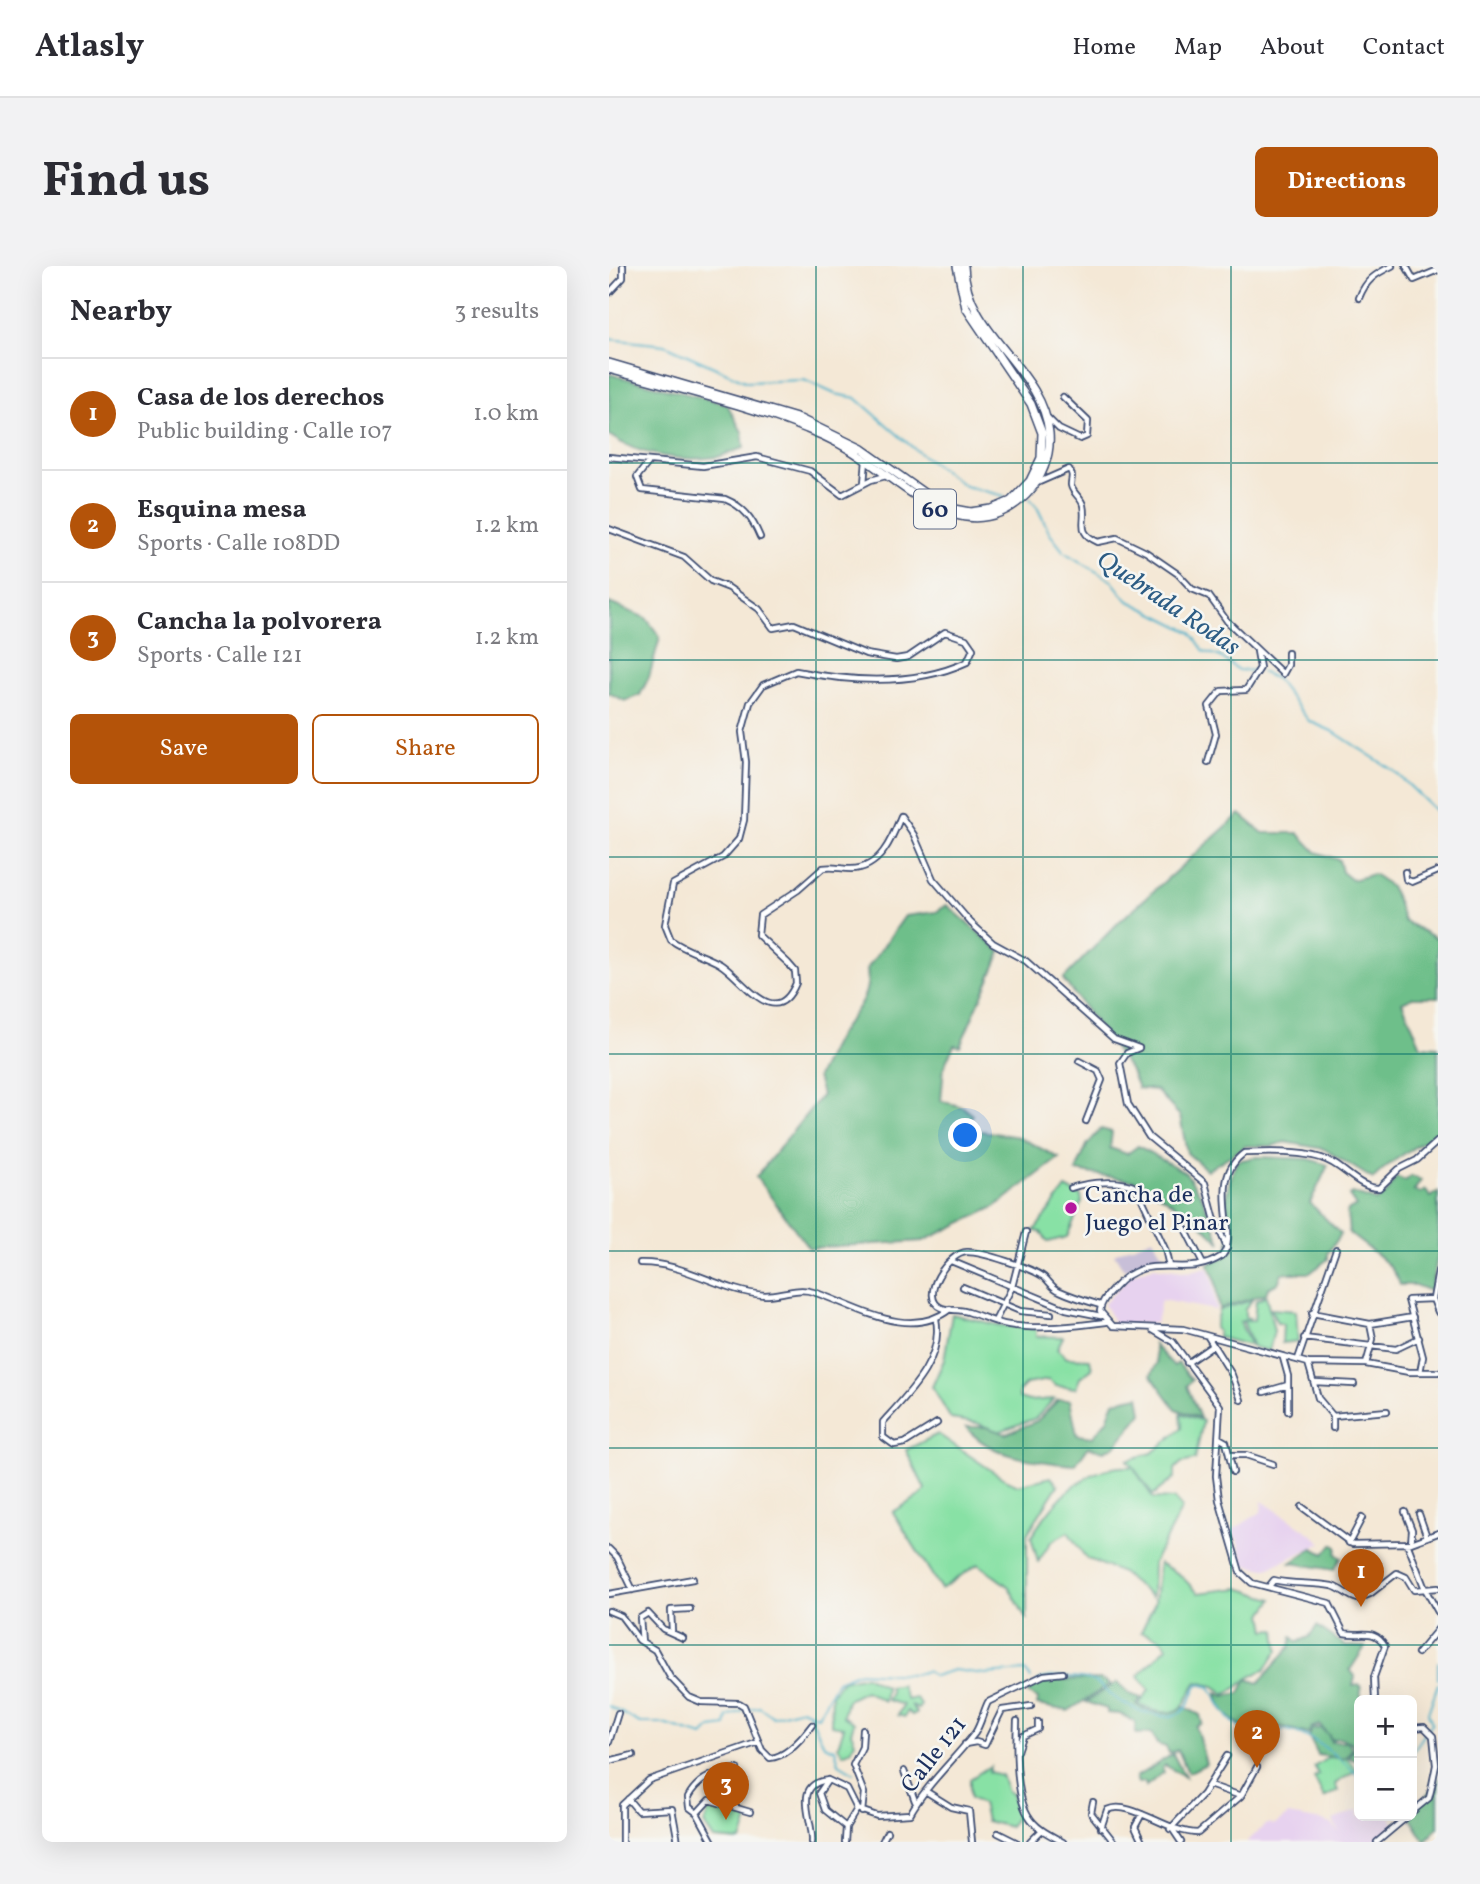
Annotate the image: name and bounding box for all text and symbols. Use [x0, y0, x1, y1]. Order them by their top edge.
text: Atlasly [35, 25, 144, 71]
text: Home [1072, 31, 1136, 65]
text: Map [1174, 31, 1222, 65]
text: About [1260, 31, 1325, 65]
text: Contact [1363, 31, 1445, 65]
button: Directions [1255, 147, 1438, 217]
text: Find us [42, 148, 210, 217]
text: Nearby [70, 291, 172, 333]
text: 3 results [454, 296, 539, 328]
text: Casa de los derechos [137, 380, 385, 416]
text: 1 [88, 398, 98, 430]
text: 1.0 km [473, 398, 539, 430]
text: Public building · Calle 107 [137, 416, 392, 448]
road number: 60 [914, 490, 956, 528]
text: Esquina mesa [137, 492, 307, 528]
text: 2 [87, 510, 99, 542]
text: 1.2 km [475, 510, 539, 542]
text: Sports · Calle 108DD [137, 528, 340, 560]
water label: Quebrada Rodas [1089, 542, 1247, 665]
text: Cancha la polvorera [137, 604, 382, 640]
text: 3 [87, 622, 99, 654]
text: 1.2 km [475, 622, 539, 654]
text: Sports · Calle 121 [137, 640, 302, 672]
button: Save [70, 714, 298, 784]
button: Share [312, 714, 539, 784]
your location [948, 1118, 982, 1152]
place label: Cancha de Juego el Pinar [1085, 1179, 1229, 1241]
marker: Cancha de Juego el Pinar [1063, 1200, 1079, 1216]
pin: 1 [1338, 1549, 1384, 1607]
map controls [1354, 1695, 1417, 1821]
button: + [1354, 1695, 1417, 1758]
street label: Calle 121 [894, 1709, 976, 1801]
pin: 2 [1234, 1710, 1280, 1768]
button: − [1354, 1758, 1417, 1821]
pin: 3 [703, 1762, 749, 1820]

